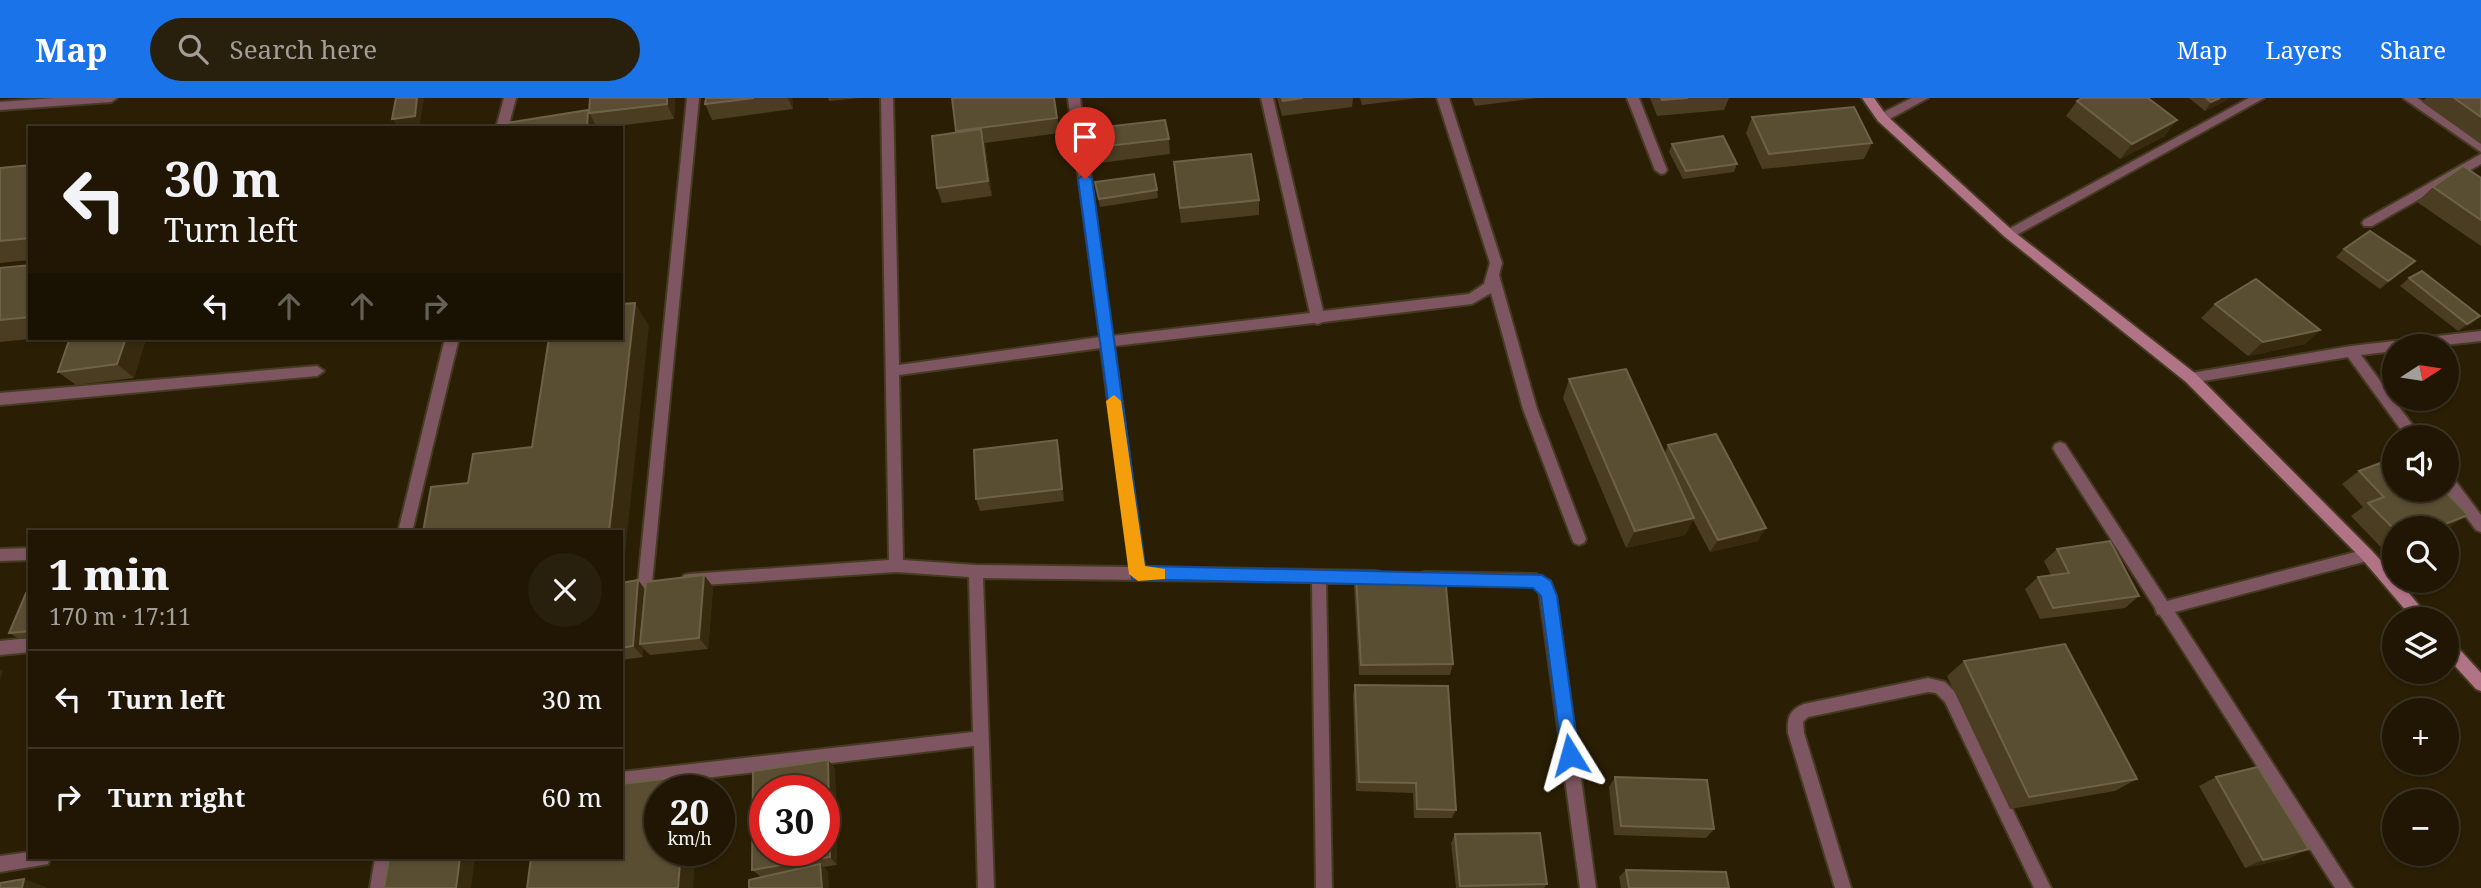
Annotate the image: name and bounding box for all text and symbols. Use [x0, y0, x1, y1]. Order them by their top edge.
search box [150, 18, 640, 81]
text: Map [35, 27, 108, 72]
icon: search [174, 30, 212, 68]
text: Search here [230, 31, 377, 67]
text: Map [2177, 33, 2228, 66]
text: Layers [2266, 33, 2342, 66]
text: Share [2380, 33, 2446, 66]
pin [1055, 107, 1115, 179]
icon: arrive [1066, 118, 1104, 156]
text: 30 m [164, 145, 280, 211]
icon: left [49, 154, 140, 245]
text: Turn left [164, 208, 298, 251]
icon: left [197, 287, 235, 325]
icon: ahead [270, 287, 308, 325]
icon: ahead [343, 287, 381, 325]
icon: right [416, 287, 454, 325]
north arrow [2382, 334, 2459, 411]
map controls [2382, 334, 2459, 866]
button: sound [2382, 425, 2459, 502]
button: search [2382, 516, 2459, 593]
text: 1 min [49, 545, 170, 602]
button: close [528, 553, 602, 627]
text: 170 m · 17:11 [49, 600, 191, 632]
button: layers [2382, 607, 2459, 684]
icon: left [49, 680, 87, 718]
text: Turn left [108, 681, 225, 717]
text: 30 m [542, 681, 602, 717]
button: + [2382, 698, 2459, 775]
position arrow [1533, 718, 1607, 792]
speed limit sign: 30 [749, 775, 840, 866]
icon: right [49, 778, 87, 816]
text: Turn right [108, 779, 245, 815]
text: 60 m [542, 779, 602, 815]
text: 20 [670, 788, 709, 835]
button: − [2382, 789, 2459, 866]
text: km/h [667, 826, 712, 850]

